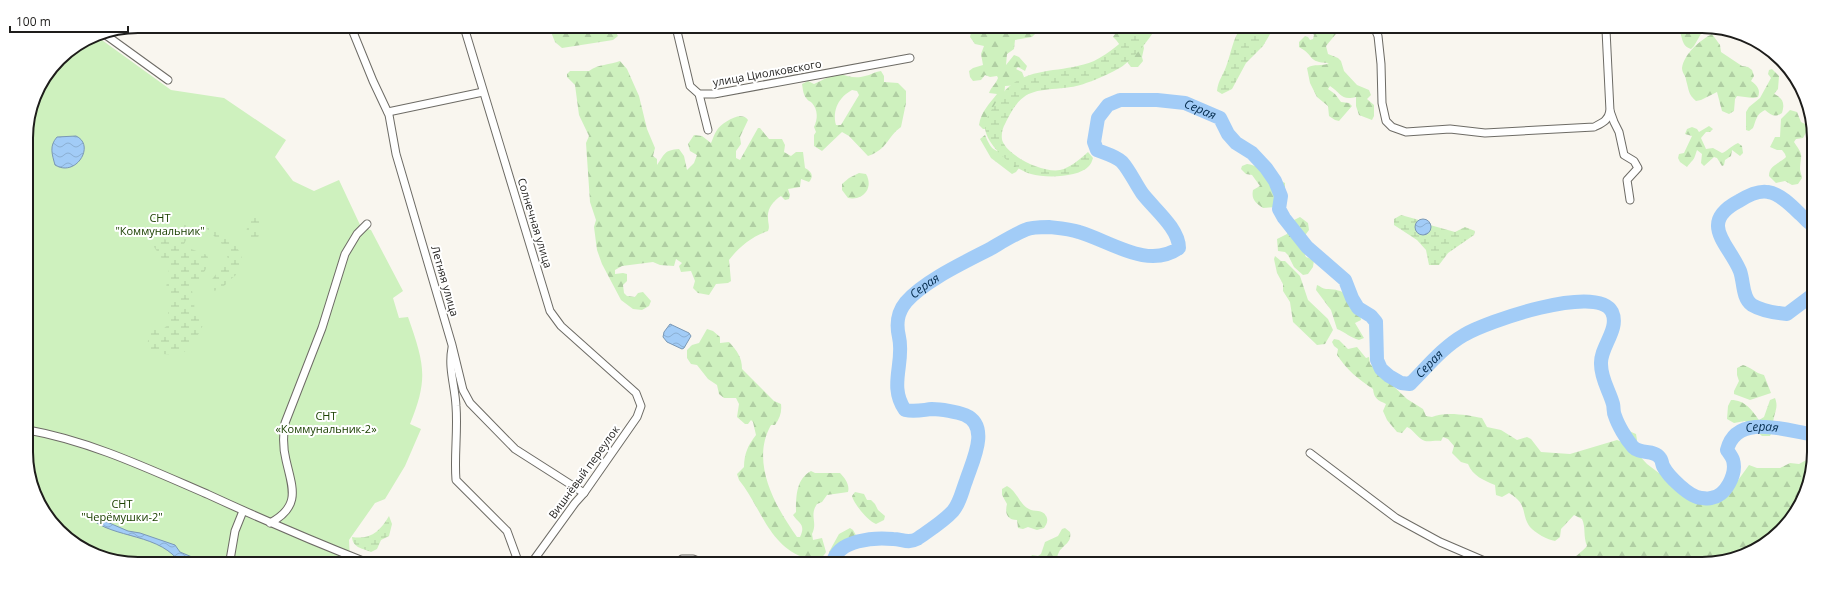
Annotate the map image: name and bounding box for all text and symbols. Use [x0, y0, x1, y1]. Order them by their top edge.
scale bar [10, 8, 128, 34]
text: 100 m [16, 13, 51, 30]
street label: улица Циолковского [711, 55, 823, 89]
water label: Серая [1182, 95, 1219, 123]
street label: Солнечная улица [515, 176, 556, 270]
park label: СНТ "Коммунальник" [115, 210, 205, 238]
street label: Летняя улица [428, 244, 463, 318]
water label: Серая [906, 269, 942, 302]
water label: Серая [1411, 346, 1447, 381]
park label: СНТ «Коммунальник-2» [275, 408, 377, 436]
water label: Серая [1743, 418, 1780, 437]
street label: Вишнёвый переулок [545, 422, 623, 521]
park label: СНТ "Черёмушки-2" [81, 496, 163, 524]

